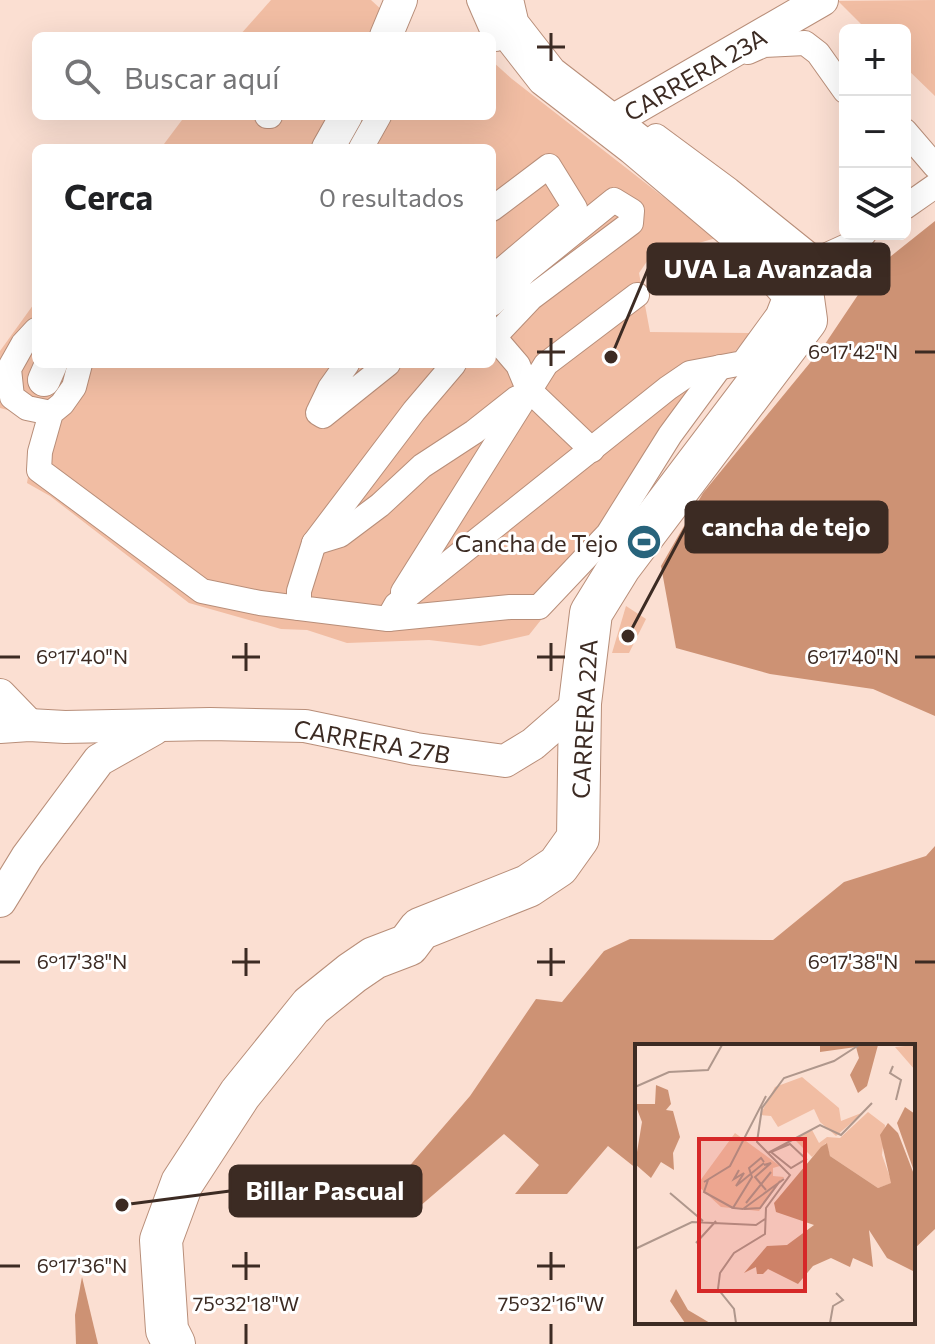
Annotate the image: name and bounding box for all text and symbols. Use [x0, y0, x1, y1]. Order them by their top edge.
street label: CARRERA 23A [619, 22, 771, 126]
map controls [839, 24, 911, 240]
button: + [839, 24, 911, 96]
search box [32, 32, 496, 120]
icon: search [60, 54, 104, 98]
text: Buscar aquí [124, 58, 280, 95]
button: − [839, 96, 911, 168]
button: layers [839, 168, 911, 240]
text: Cerca [64, 175, 153, 217]
text: 0 resultados [319, 181, 464, 212]
callout: UVA La Avanzada [648, 244, 889, 294]
text: UVA La Avanzada [664, 252, 872, 283]
text: 6°17'42"N [808, 339, 898, 363]
callout: cancha de tejo [686, 502, 887, 552]
text: cancha de tejo [702, 510, 870, 541]
sports icon: Cancha de Tejo [625, 523, 663, 561]
place label: Cancha de Tejo [455, 528, 618, 557]
street label: CARRERA 22A [565, 638, 603, 800]
text: 6°17'40"N [36, 644, 128, 668]
text: 6°17'40"N [807, 644, 899, 668]
street label: CARRERA 27B [292, 713, 452, 769]
text: 6°17'38"N [37, 949, 127, 973]
text: 6°17'38"N [808, 949, 898, 973]
inset map [635, 1044, 915, 1324]
callout: Billar Pascual [230, 1166, 421, 1216]
text: Billar Pascual [246, 1174, 404, 1205]
text: 6°17'36"N [37, 1253, 127, 1277]
text: 75°32'18"W [193, 1291, 299, 1315]
text: 75°32'16"W [498, 1291, 604, 1315]

